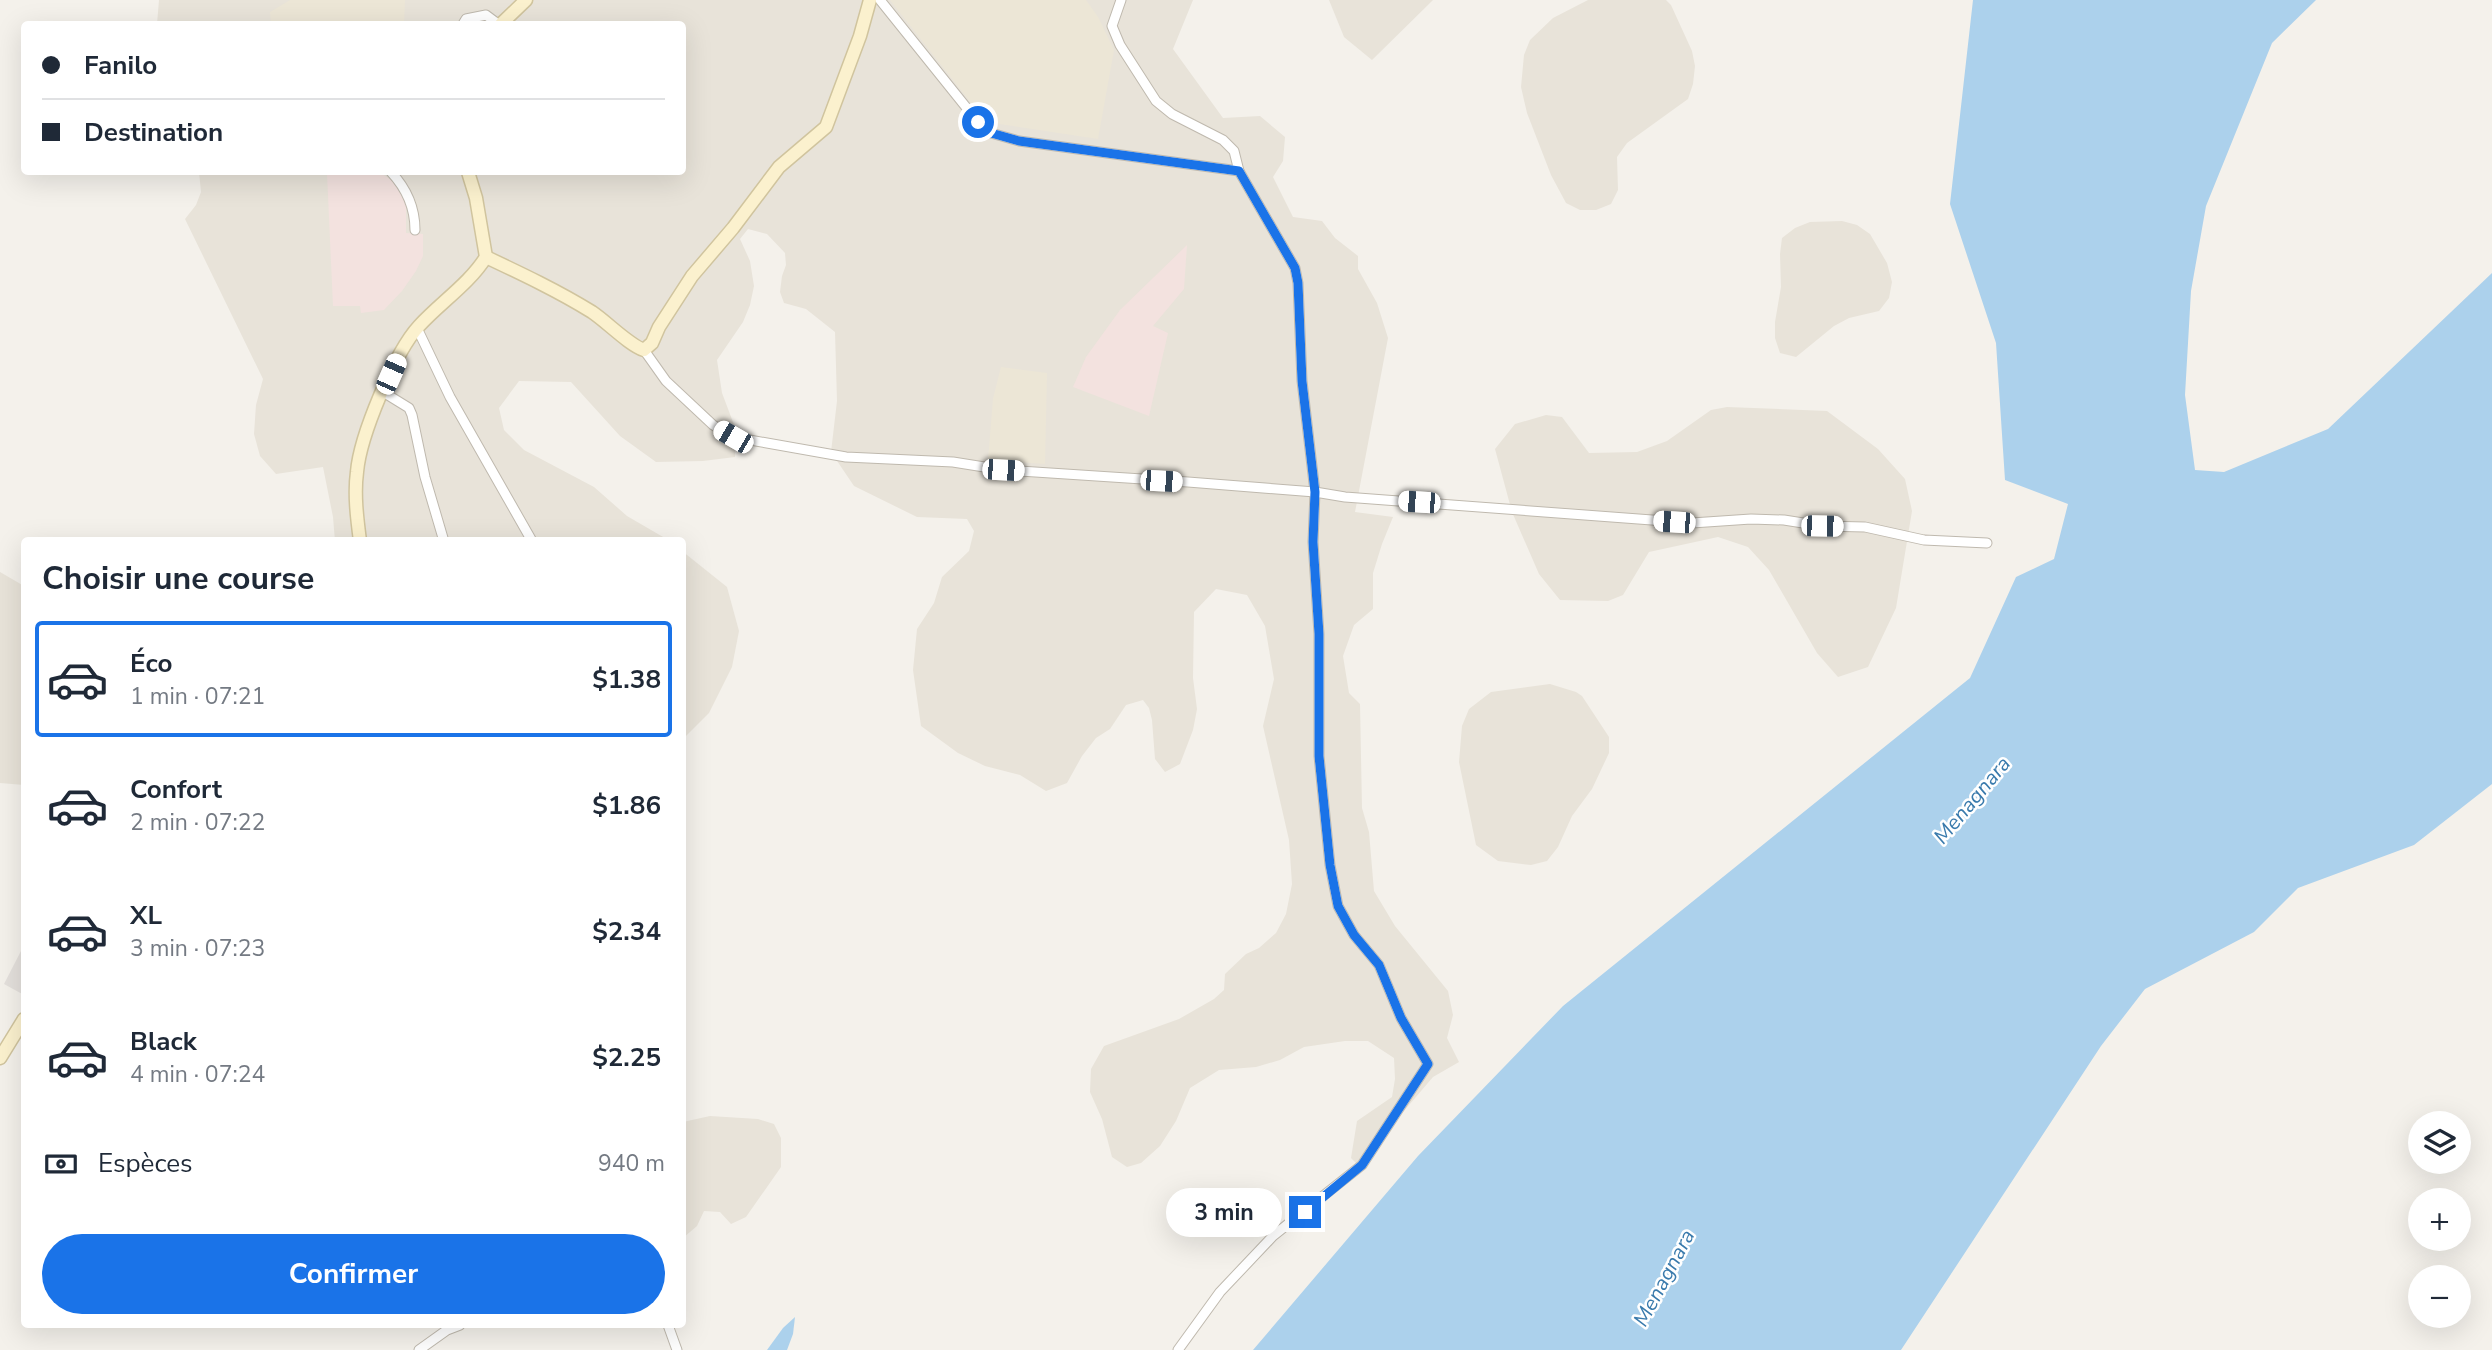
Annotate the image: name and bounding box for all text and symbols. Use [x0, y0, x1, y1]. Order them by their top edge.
text: Fanilo [84, 48, 157, 83]
route start [962, 106, 994, 138]
text: Destination [84, 115, 223, 150]
car [373, 351, 410, 397]
car [710, 417, 757, 457]
car [982, 458, 1025, 482]
car [1140, 469, 1183, 493]
car [1398, 490, 1441, 514]
car [1653, 510, 1696, 534]
car [1801, 515, 1844, 537]
text: Choisir une course [42, 557, 314, 600]
text: Éco [130, 646, 172, 681]
icon: car [46, 648, 109, 711]
text: $1.38 [592, 662, 661, 697]
text: 1 min · 07:21 [130, 681, 265, 712]
water label: Menagnara [1927, 750, 2017, 850]
text: Confort [130, 772, 222, 807]
icon: car [46, 774, 109, 837]
text: $1.86 [592, 788, 661, 823]
text: 2 min · 07:22 [130, 807, 265, 838]
text: XL [130, 898, 162, 933]
icon: car [46, 900, 109, 963]
text: $2.34 [592, 914, 661, 949]
text: 3 min · 07:23 [130, 933, 265, 964]
text: Black [130, 1024, 197, 1059]
icon: car [46, 1026, 109, 1089]
text: $2.25 [592, 1040, 661, 1075]
text: 4 min · 07:24 [130, 1059, 265, 1090]
map controls [2408, 1111, 2471, 1328]
button: layers [2408, 1111, 2471, 1174]
icon: cash [42, 1145, 80, 1183]
text: Espèces [98, 1146, 193, 1181]
text: 940 m [598, 1148, 665, 1179]
callout: 3 min [1165, 1188, 1280, 1236]
button: + [2408, 1188, 2471, 1251]
route end [1289, 1196, 1321, 1228]
text: 3 min [1194, 1197, 1254, 1228]
water label: Menagnara [1627, 1225, 1701, 1331]
button: Confirmer [42, 1234, 665, 1314]
button: − [2408, 1265, 2471, 1328]

